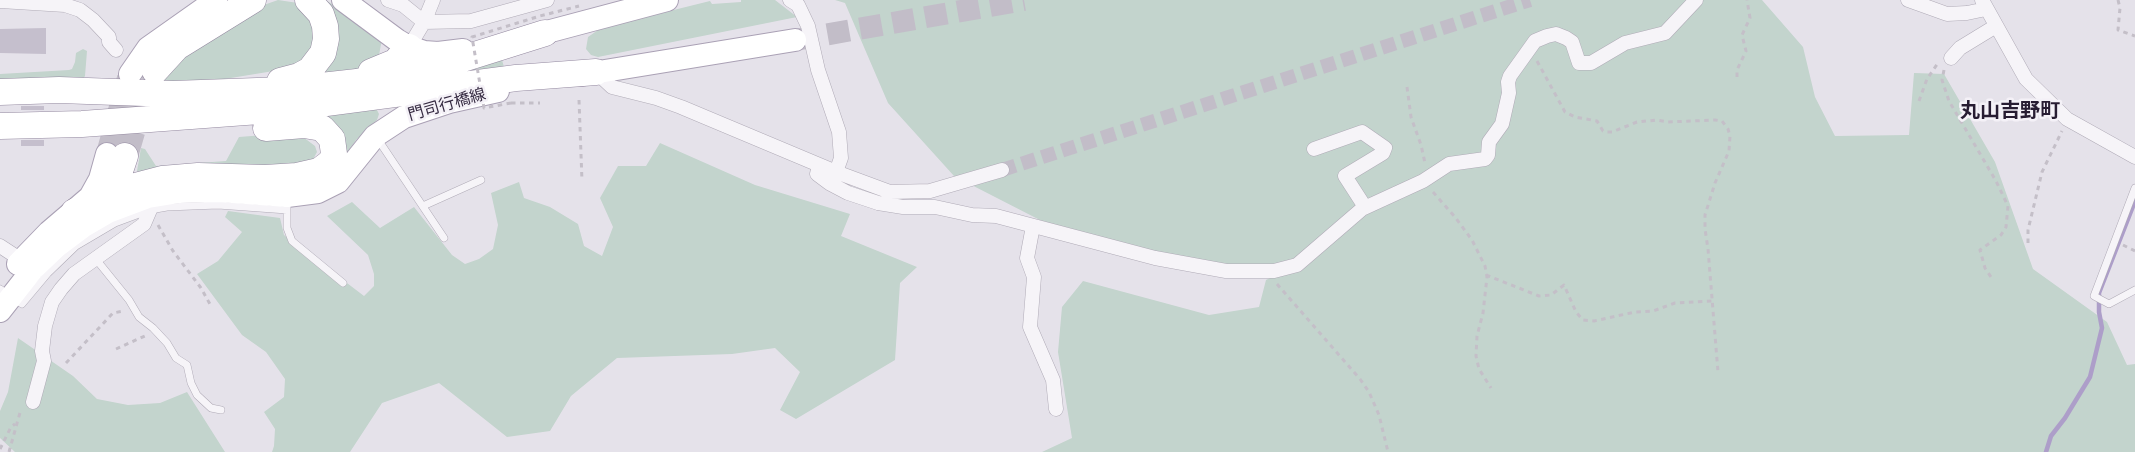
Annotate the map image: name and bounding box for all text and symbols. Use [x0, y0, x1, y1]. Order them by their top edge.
street label: 門司行橋線 [406, 85, 488, 125]
district label: 丸山吉野町 [1960, 99, 2060, 123]

